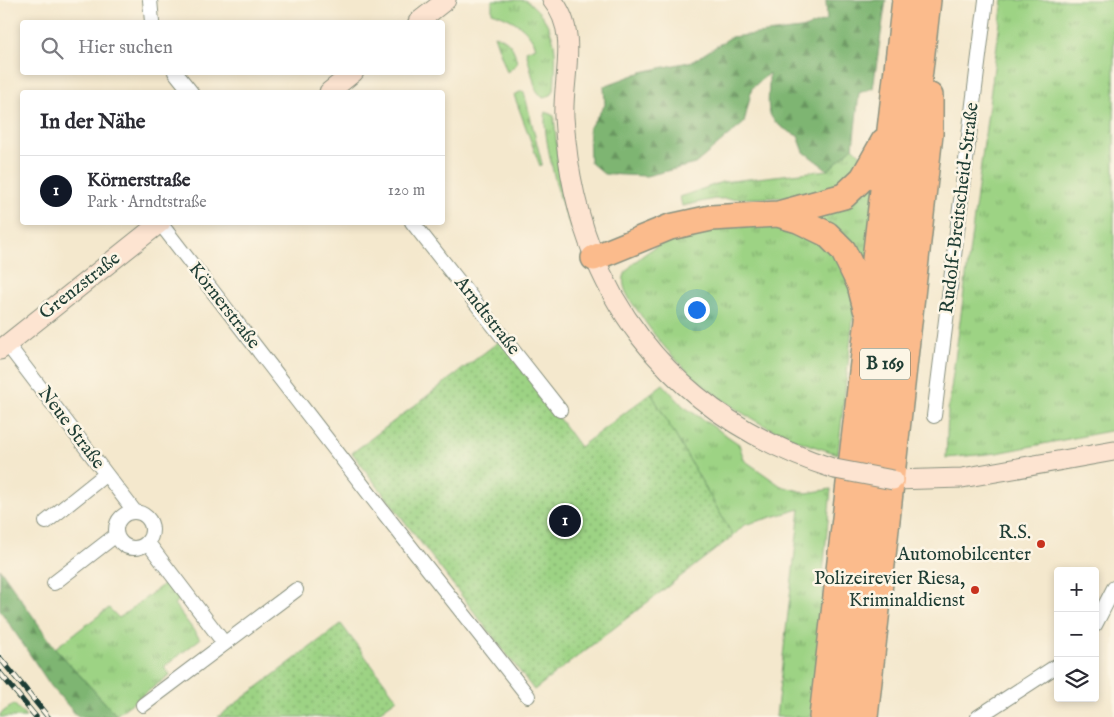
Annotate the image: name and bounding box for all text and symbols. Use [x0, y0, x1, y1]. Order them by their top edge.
search box [20, 20, 445, 75]
icon: search [38, 34, 66, 62]
text: Hier suchen [78, 36, 173, 60]
street label: Rudolf-Breitscheid-Straße [935, 101, 985, 315]
text: In der Nähe [40, 109, 146, 136]
text: Körnerstraße [87, 169, 191, 193]
text: 1 [53, 181, 59, 201]
text: 120 m [388, 181, 425, 201]
text: Park · Arndtstraße [87, 193, 207, 213]
street label: Grenzstraße [35, 247, 126, 325]
street label: Körnerstraße [183, 258, 266, 354]
street label: Arndtstraße [448, 271, 525, 360]
your location [684, 297, 710, 323]
road number: B 169 [860, 348, 910, 379]
street label: Neue Straße [32, 382, 110, 474]
pin: 1 [549, 502, 581, 540]
place label: R.S. Automobilcenter [896, 521, 1031, 567]
marker: R.S. Automobilcenter [1035, 538, 1047, 550]
place label: Polizeirevier Riesa, Kriminaldienst [814, 567, 965, 613]
map controls [1054, 567, 1099, 702]
button: + [1054, 567, 1099, 612]
marker: Polizeirevier Riesa, Kriminaldienst [969, 584, 981, 596]
button: − [1054, 612, 1099, 657]
button: layers [1054, 657, 1099, 702]

